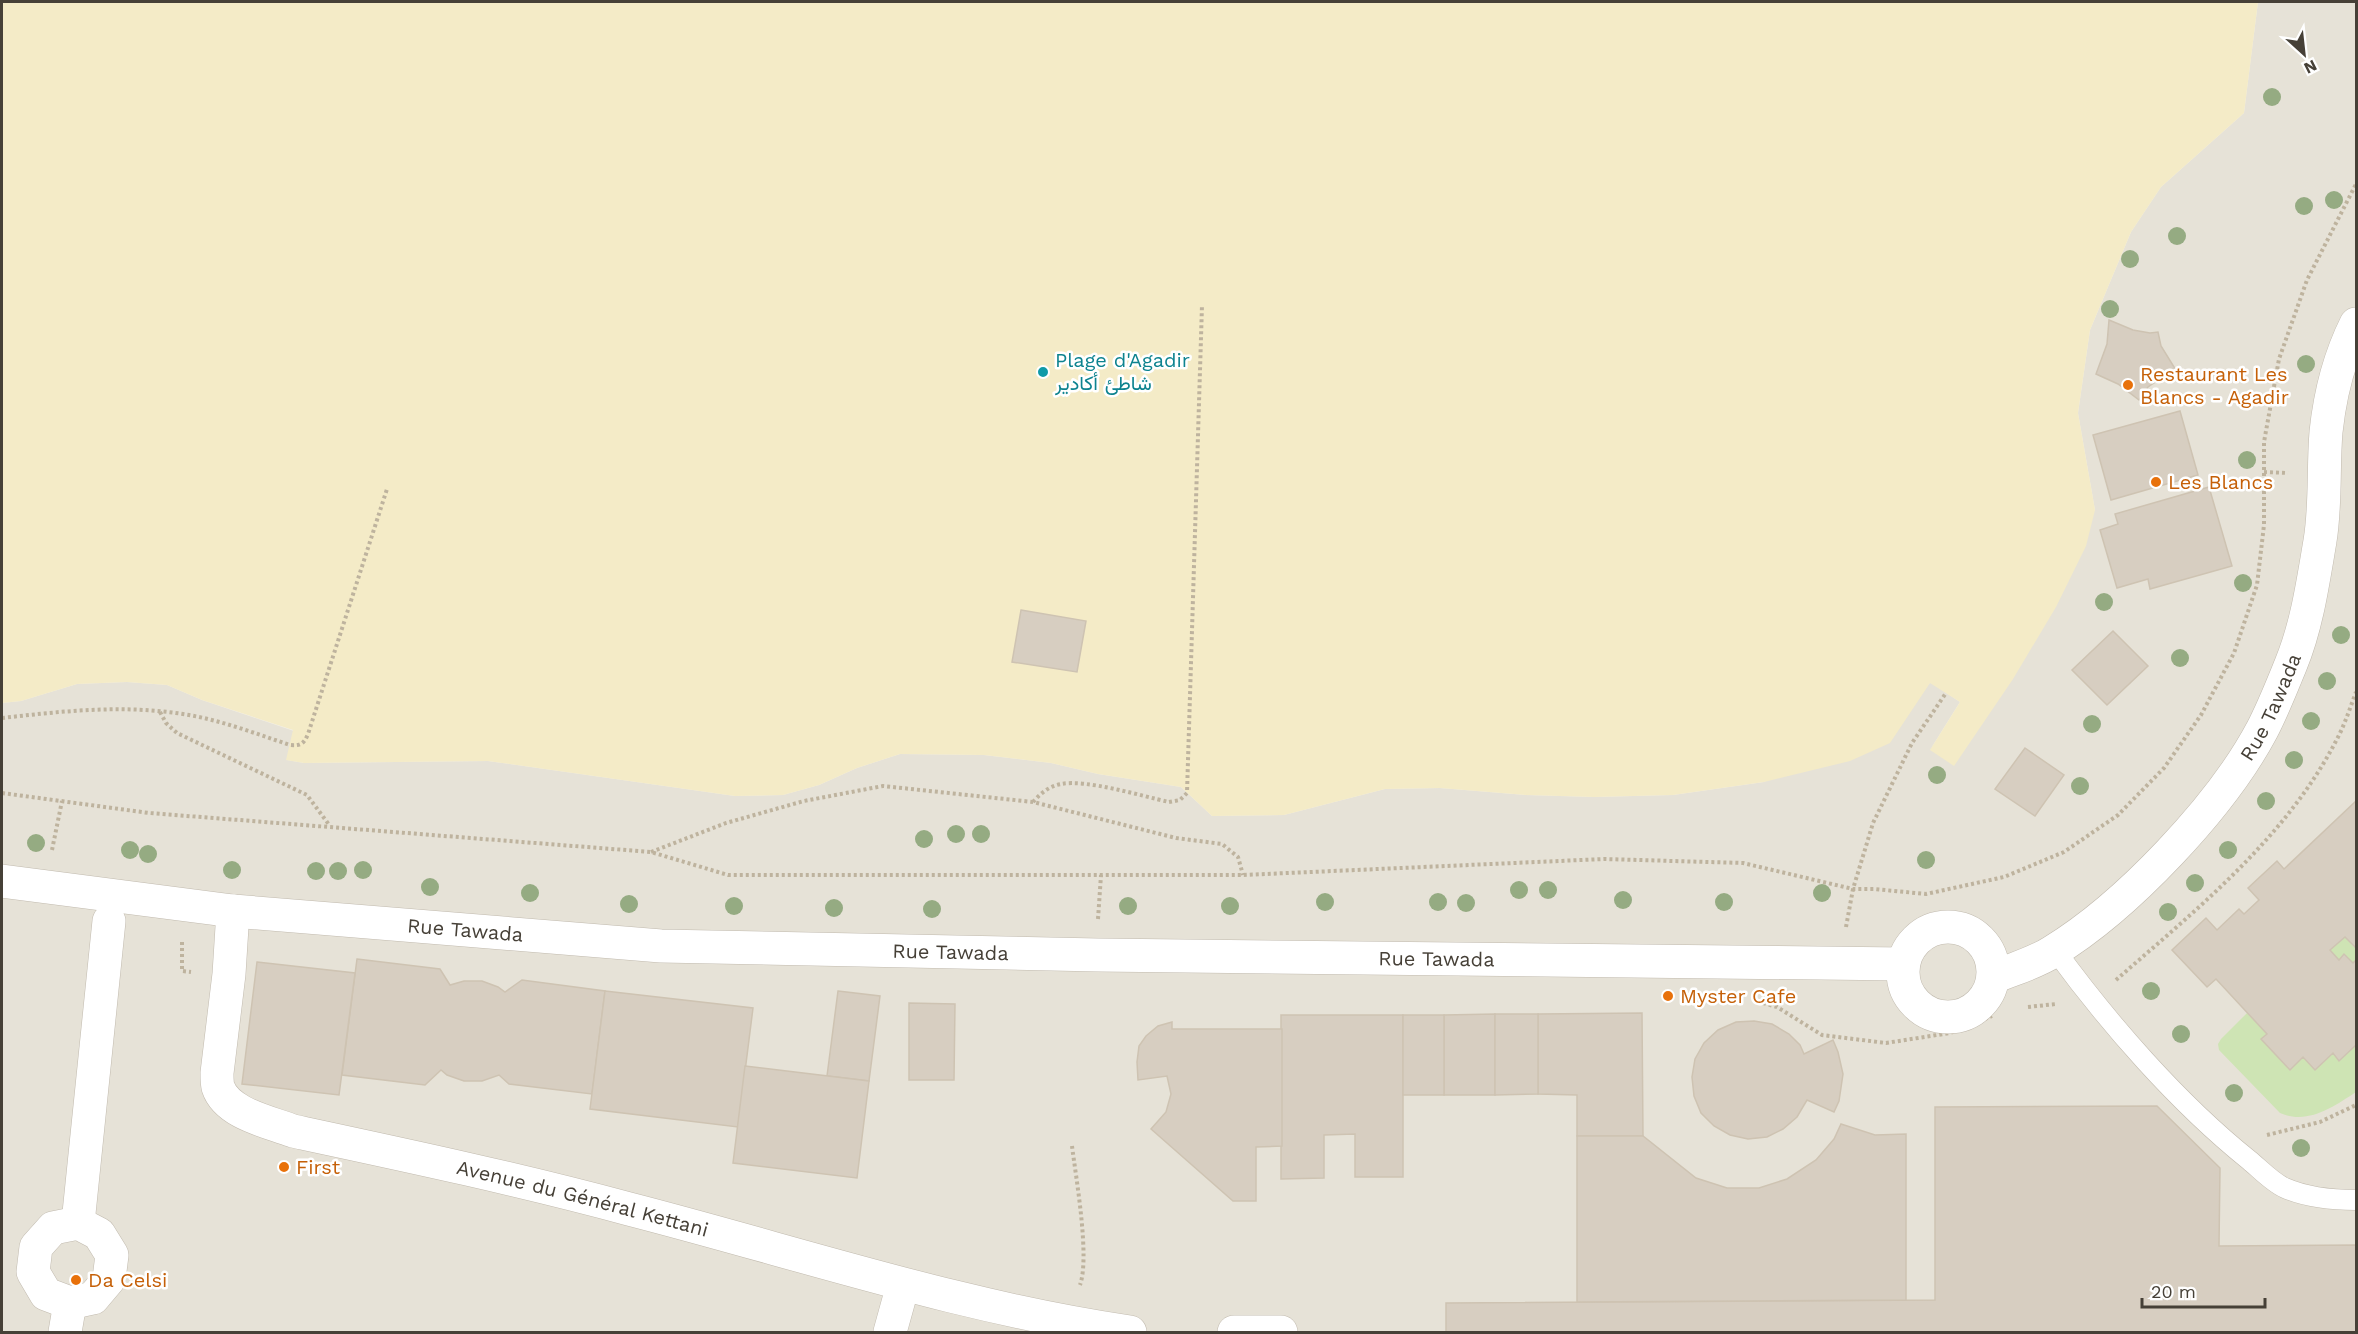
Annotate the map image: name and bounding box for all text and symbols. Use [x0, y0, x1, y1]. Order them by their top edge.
north arrow [2274, 24, 2334, 84]
text: N [2301, 56, 2320, 78]
place label: Plage d'Agadir شاطئ أكادير [1054, 348, 1190, 396]
place label: Restaurant Les Blancs - Agadir [2140, 362, 2289, 409]
marker: Plage d'Agadir شاطئ أكادير [1036, 365, 1050, 379]
marker: Restaurant Les Blancs - Agadir [2121, 378, 2135, 392]
place label: Les Blancs [2168, 470, 2273, 494]
marker: Les Blancs [2149, 475, 2163, 489]
street label: Rue Tawada [2235, 650, 2306, 765]
street label: Rue Tawada [406, 913, 524, 947]
street label: Rue Tawada [892, 939, 1009, 965]
street label: Rue Tawada [1378, 946, 1495, 971]
place label: Myster Cafe [1680, 984, 1796, 1008]
marker: Myster Cafe [1661, 989, 1675, 1003]
place label: First [296, 1155, 341, 1179]
street label: Avenue du Général Kettani [454, 1155, 711, 1242]
marker: First [277, 1160, 291, 1174]
place label: Da Celsi [88, 1268, 167, 1292]
scale bar [2142, 1271, 2265, 1309]
marker: Da Celsi [69, 1273, 83, 1287]
text: 20 m [2151, 1281, 2196, 1302]

